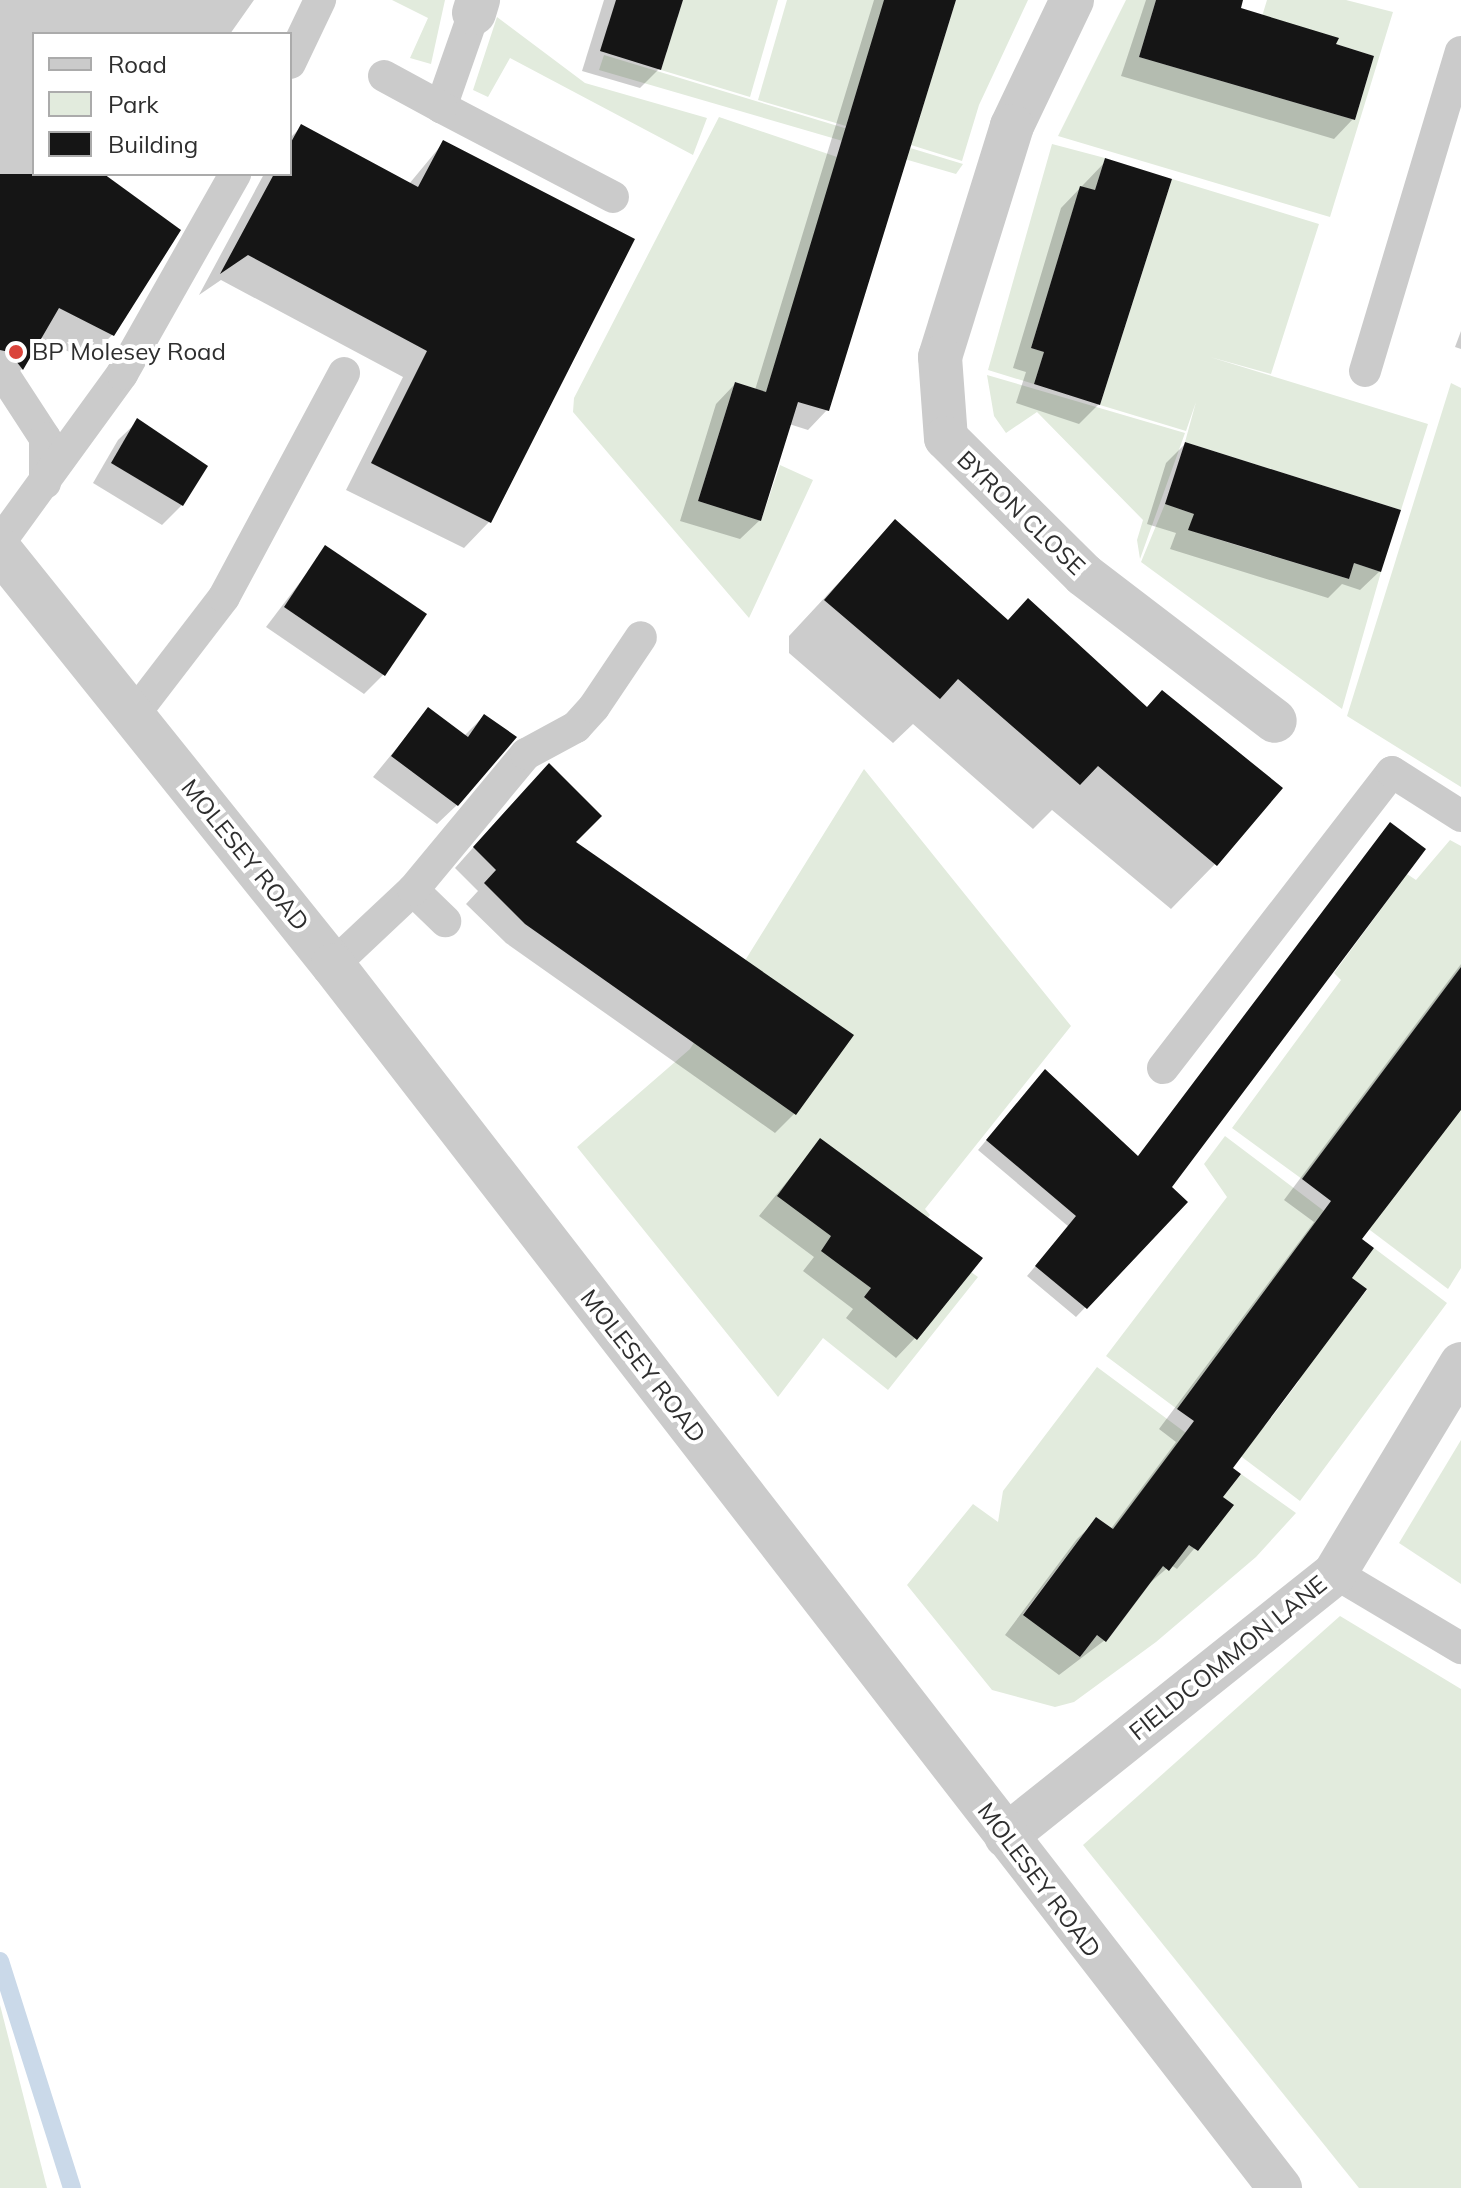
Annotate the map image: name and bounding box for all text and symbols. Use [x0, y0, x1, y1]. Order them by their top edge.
legend [32, 32, 292, 176]
text: Road [108, 49, 167, 79]
text: Park [108, 89, 159, 119]
text: Building [108, 129, 198, 159]
place label: BP Molesey Road [32, 338, 226, 366]
marker: BP Molesey Road [7, 343, 25, 361]
street label: BYRON CLOSE [951, 445, 1091, 581]
street label: MOLESEY ROAD [175, 774, 315, 936]
street label: MOLESEY ROAD [574, 1284, 712, 1448]
street label: FIELDCOMMON LANE [1124, 1570, 1332, 1746]
street label: MOLESEY ROAD [972, 1797, 1106, 1963]

